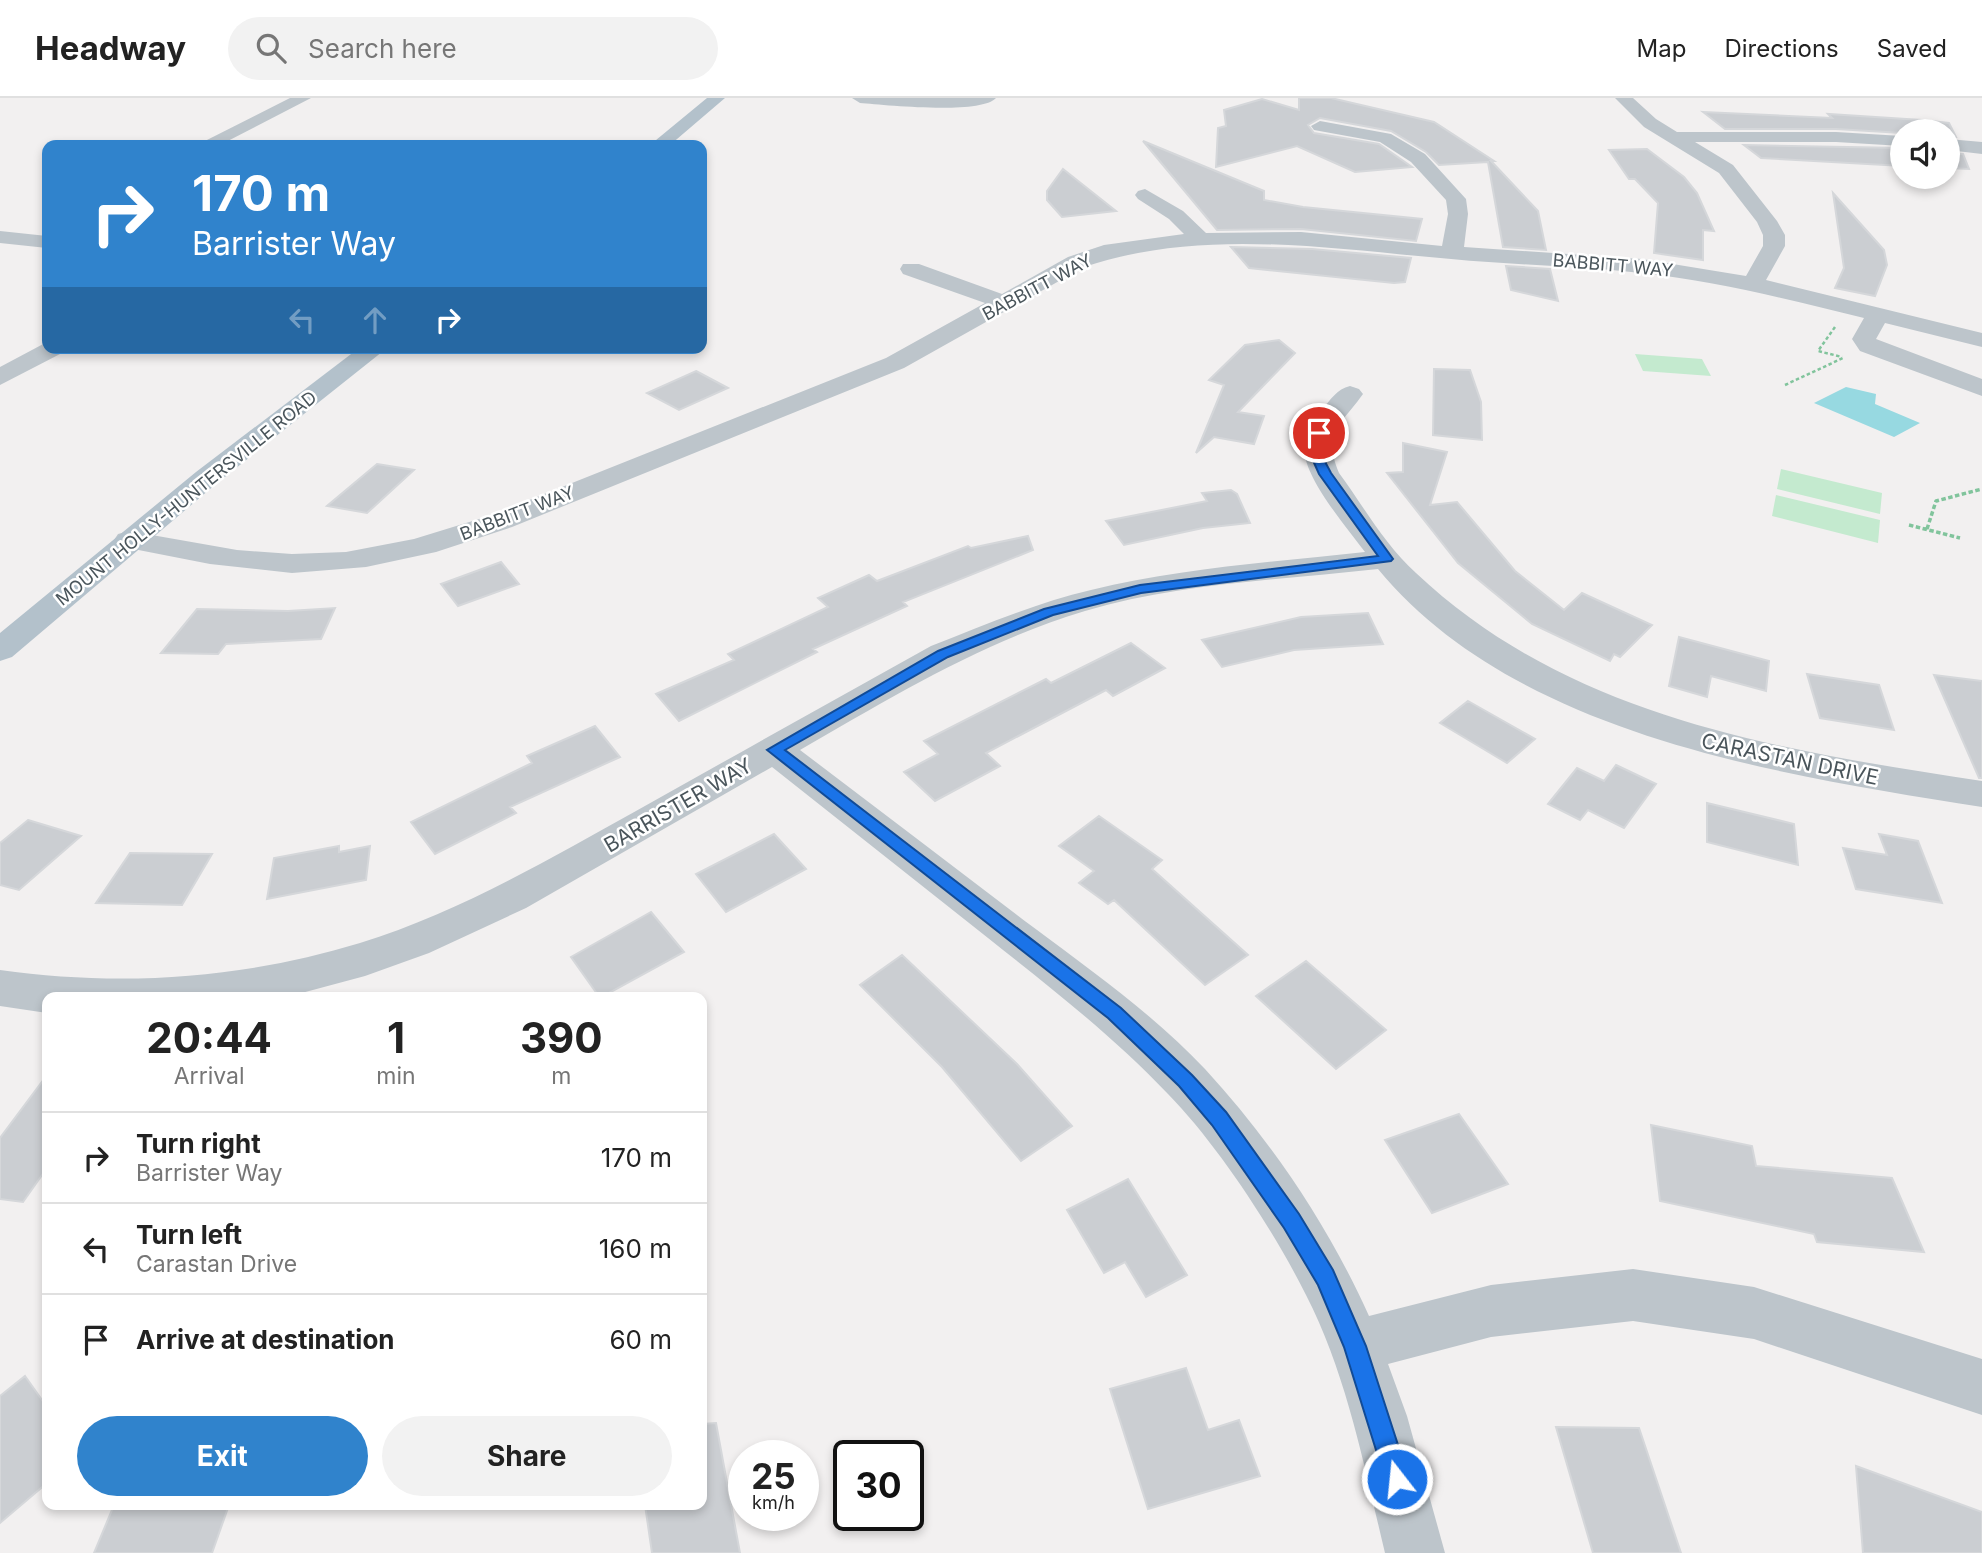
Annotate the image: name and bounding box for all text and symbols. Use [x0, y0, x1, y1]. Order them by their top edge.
search box [228, 17, 718, 80]
text: Headway [35, 28, 186, 68]
icon: search [252, 29, 290, 67]
text: Search here [308, 33, 457, 64]
text: Map [1637, 34, 1686, 63]
text: Directions [1724, 34, 1839, 63]
text: Saved [1877, 34, 1947, 63]
map controls [1890, 119, 1960, 189]
button: sound [1890, 119, 1960, 189]
text: 170 m [192, 164, 330, 223]
icon: right [77, 168, 168, 259]
text: Barrister Way [192, 224, 396, 263]
street label: BABBITT WAY [979, 249, 1095, 325]
street label: BABBITT WAY [1552, 249, 1674, 281]
icon: left [283, 301, 321, 339]
icon: ahead [356, 301, 394, 339]
icon: right [429, 301, 467, 339]
street label: MOUNT HOLLY-HUNTERSVILLE ROAD [51, 386, 321, 610]
pin [1289, 403, 1349, 463]
icon: arrive [1300, 414, 1338, 452]
street label: BABBITT WAY [457, 482, 577, 544]
street label: CARASTAN DRIVE [1699, 728, 1881, 790]
street label: BARRISTER WAY [600, 753, 756, 857]
text: 20:44 [146, 1012, 272, 1063]
text: 1 [387, 1012, 405, 1063]
text: 390 [520, 1012, 603, 1063]
text: Arrival [174, 1062, 245, 1090]
text: min [376, 1062, 416, 1090]
text: m [551, 1062, 571, 1090]
text: Turn right [136, 1128, 261, 1159]
icon: right [77, 1139, 115, 1177]
text: 170 m [601, 1142, 672, 1173]
text: Barrister Way [136, 1159, 283, 1187]
text: Turn left [136, 1219, 242, 1250]
icon: left [77, 1230, 115, 1268]
text: 160 m [599, 1233, 672, 1264]
text: Carastan Drive [136, 1250, 297, 1278]
icon: arrive [77, 1321, 115, 1359]
text: Arrive at destination [136, 1324, 395, 1355]
text: 60 m [609, 1324, 672, 1355]
button: Exit [77, 1416, 368, 1496]
button: Share [382, 1416, 672, 1496]
speed limit sign: 30 [833, 1440, 924, 1531]
position arrow [1360, 1442, 1434, 1516]
text: 25 [751, 1455, 796, 1497]
text: km/h [752, 1492, 795, 1513]

